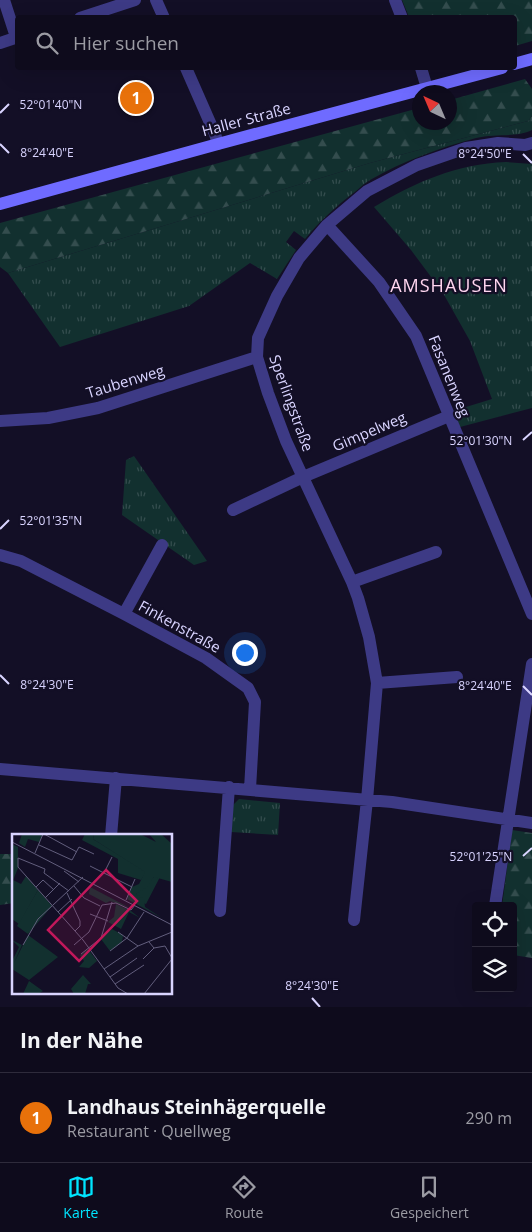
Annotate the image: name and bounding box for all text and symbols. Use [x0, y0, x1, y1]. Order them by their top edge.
search box [15, 15, 517, 70]
icon: search [33, 29, 61, 57]
text: Hier suchen [73, 30, 179, 56]
pin: 1 [120, 79, 152, 117]
north arrow [412, 85, 457, 130]
text: 52°01'40"N [20, 96, 82, 113]
street label: Haller Straße [199, 98, 293, 140]
text: 8°24'40"E [20, 144, 74, 161]
text: 8°24'50"E [458, 145, 512, 162]
district label: AMSHAUSEN [390, 273, 508, 297]
street label: Fasanenweg [425, 332, 475, 420]
street label: Sperlingstraße [265, 352, 319, 454]
street label: Taubenweg [83, 360, 167, 402]
street label: Gimpelweg [329, 407, 409, 455]
text: 52°01'30"N [450, 432, 512, 449]
text: 52°01'35"N [20, 512, 82, 529]
street label: Finkenstraße [135, 595, 225, 657]
your location [232, 640, 258, 666]
text: 8°24'30"E [20, 676, 74, 693]
text: 8°24'40"E [458, 677, 512, 694]
inset map [12, 834, 172, 994]
text: 52°01'25"N [450, 848, 512, 865]
map controls [472, 902, 517, 992]
button: locate [472, 902, 517, 947]
button: layers [472, 947, 517, 992]
text: 8°24'30"E [285, 977, 339, 994]
text: In der Nähe [20, 1026, 143, 1054]
text: Landhaus Steinhägerquelle [67, 1094, 326, 1120]
text: 1 [31, 1107, 41, 1129]
text: 290 m [466, 1107, 512, 1129]
text: Restaurant · Quellweg [67, 1120, 231, 1142]
tab: Karte [63, 1173, 98, 1222]
tab: Route [225, 1173, 263, 1222]
tab: Gespeichert [390, 1173, 469, 1222]

